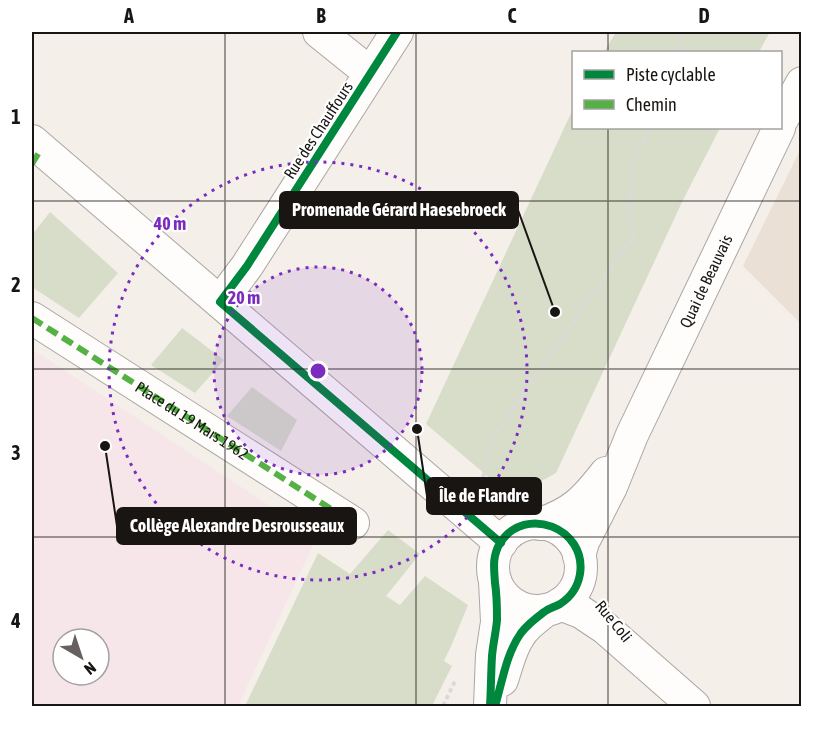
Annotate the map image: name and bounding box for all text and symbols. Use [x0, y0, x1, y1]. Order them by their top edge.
text: A [123, 4, 134, 27]
text: B [316, 4, 326, 27]
text: C [508, 4, 517, 27]
text: D [698, 4, 710, 27]
legend [572, 51, 782, 129]
text: Piste cyclable [626, 64, 716, 85]
street label: Rue des Chauffours [280, 78, 356, 182]
text: Chemin [626, 94, 677, 115]
text: 1 [11, 105, 21, 128]
callout: Promenade Gérard Haesebroeck [280, 192, 518, 228]
text: Promenade Gérard Haesebroeck [292, 199, 507, 220]
text: 40 m [153, 213, 186, 234]
street label: Quai de Beauvais [676, 231, 736, 330]
text: 2 [11, 273, 21, 296]
text: 20 m [228, 287, 260, 308]
centre of rings [308, 361, 328, 381]
street label: Place du 19 Mars 1962 [132, 378, 252, 463]
text: 3 [11, 441, 21, 464]
callout: Île de Flandre [427, 478, 541, 514]
text: Île de Flandre [438, 485, 529, 506]
callout: Collège Alexandre Desrousseaux [117, 508, 356, 544]
text: Collège Alexandre Desrousseaux [130, 515, 345, 536]
street label: Rue Coli [592, 597, 636, 645]
text: 4 [10, 609, 21, 632]
north arrow [51, 627, 111, 687]
text: N [81, 659, 100, 679]

